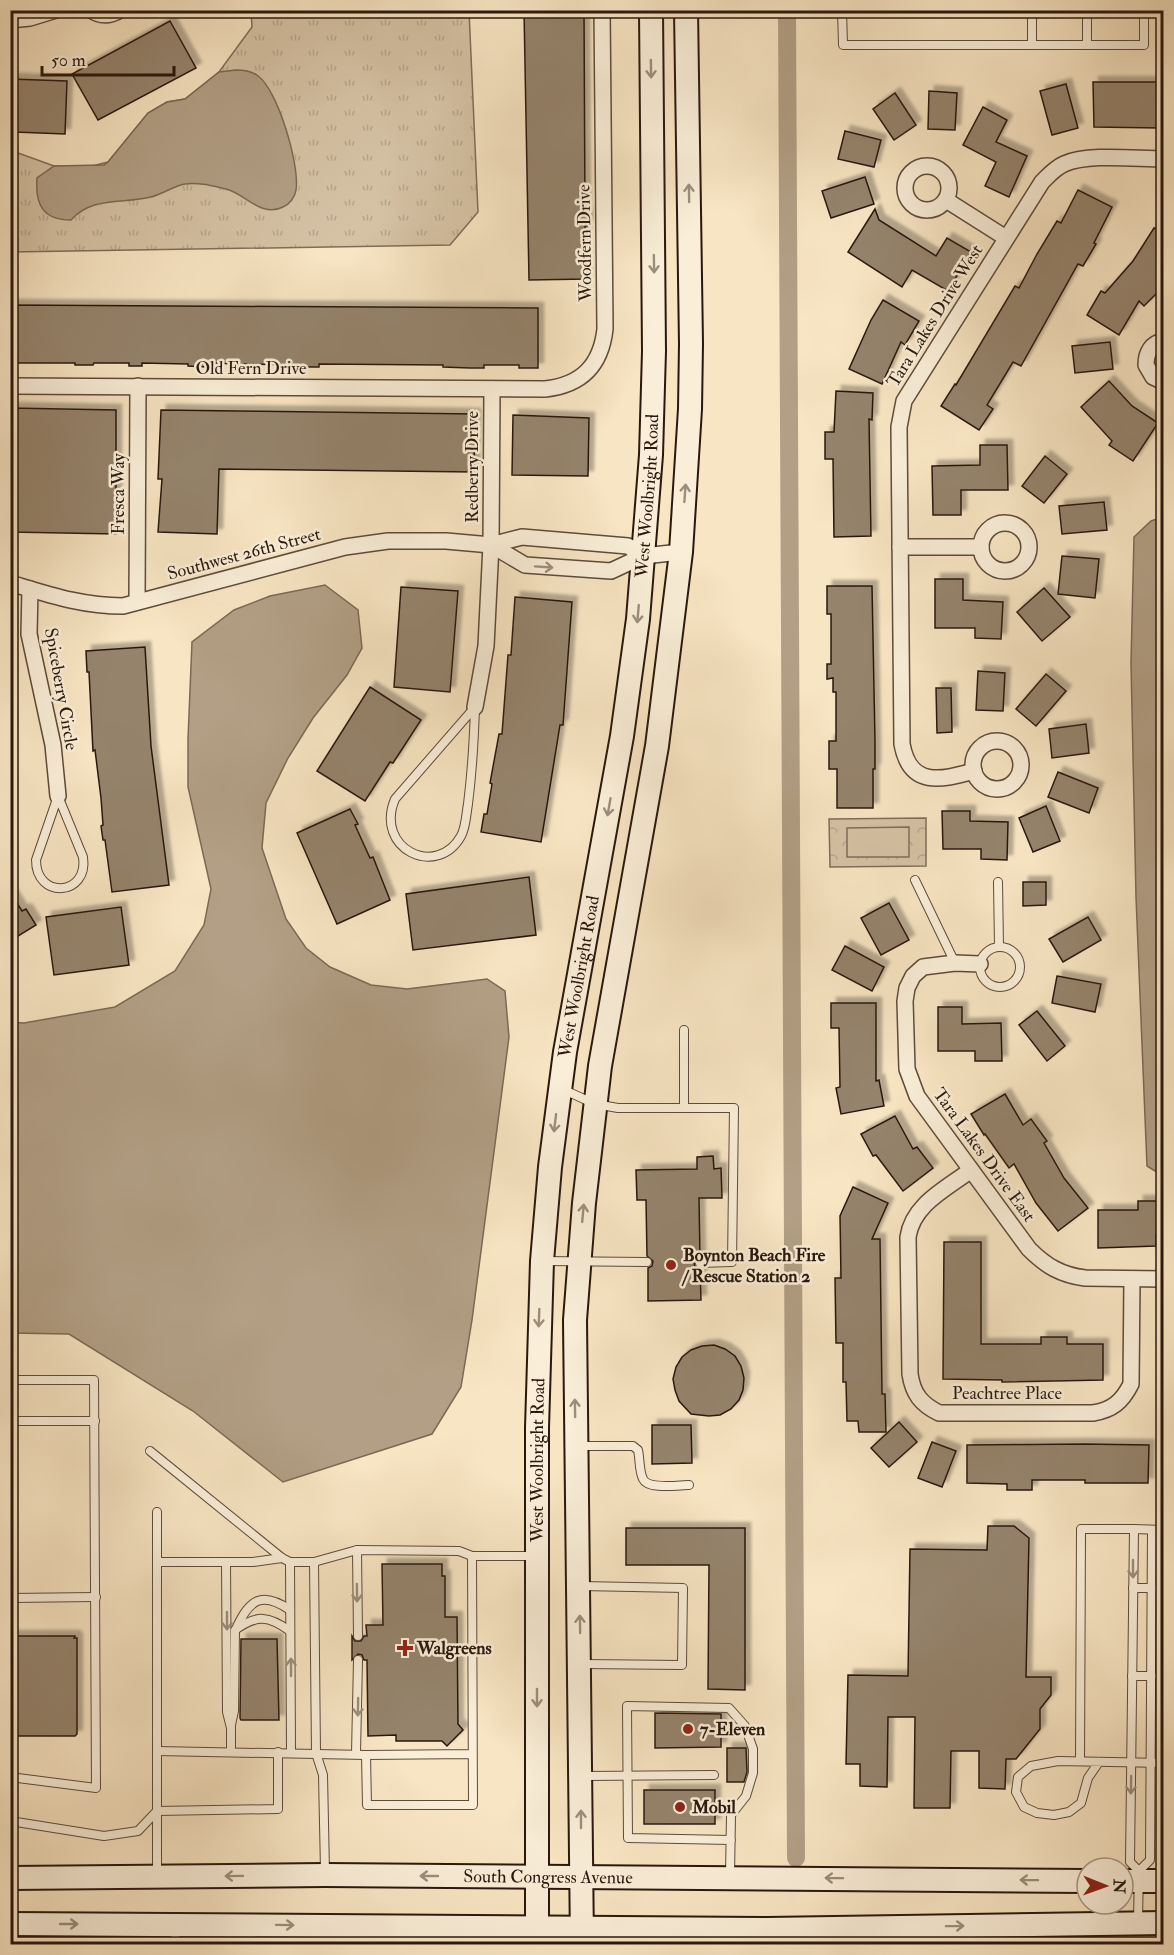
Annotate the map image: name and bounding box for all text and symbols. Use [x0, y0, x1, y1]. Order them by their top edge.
scale bar [42, 39, 174, 77]
text: 50 m [51, 49, 86, 72]
one-way arrow [646, 58, 657, 78]
street label: Woodfern Drive [572, 184, 598, 303]
one-way arrow [683, 184, 695, 204]
street label: Tara Lakes Drive West [882, 240, 988, 392]
one-way arrow [648, 253, 660, 273]
street label: Old Fern Drive [195, 357, 307, 380]
street label: Redberry Drive [461, 411, 484, 523]
street label: West Woolbright Road [630, 413, 664, 580]
street label: Fresca Way [107, 452, 130, 535]
one-way arrow [680, 484, 691, 504]
street label: Southwest 26th Street [165, 522, 323, 586]
one-way arrow [534, 561, 554, 572]
one-way arrow [632, 604, 643, 624]
street label: Spiceberry Circle [39, 626, 83, 752]
one-way arrow [603, 797, 614, 816]
street label: West Woolbright Road [553, 894, 605, 1060]
street label: Tara Lakes Drive East [928, 1083, 1041, 1227]
one-way arrow [550, 1113, 561, 1133]
one-way arrow [578, 1204, 589, 1224]
place label: Boynton Beach Fire / Rescue Station 2 [681, 1244, 826, 1288]
marker: Boynton Beach Fire / Rescue Station 2 [664, 1258, 678, 1272]
one-way arrow [533, 1307, 545, 1327]
street label: West Woolbright Road [526, 1377, 550, 1543]
street label: Peachtree Place [952, 1382, 1063, 1405]
one-way arrow [569, 1398, 581, 1418]
one-way arrow [1127, 1558, 1139, 1578]
one-way arrow [351, 1583, 363, 1603]
one-way arrow [221, 1610, 233, 1630]
one-way arrow [574, 1614, 585, 1634]
place label: Walgreens [416, 1637, 492, 1660]
marker: Walgreens [398, 1641, 412, 1655]
one-way arrow [285, 1657, 296, 1677]
one-way arrow [531, 1688, 543, 1708]
one-way arrow [352, 1696, 363, 1716]
place label: 7-Eleven [700, 1718, 766, 1741]
marker: 7-Eleven [681, 1722, 695, 1736]
one-way arrow [1125, 1774, 1137, 1794]
place label: Mobil [691, 1796, 736, 1819]
marker: Mobil [673, 1800, 687, 1814]
one-way arrow [575, 1809, 587, 1829]
north arrow [1075, 1856, 1135, 1916]
street label: South Congress Avenue [463, 1865, 633, 1889]
one-way arrow [224, 1870, 244, 1882]
one-way arrow [419, 1870, 439, 1882]
one-way arrow [824, 1872, 844, 1884]
one-way arrow [1019, 1874, 1039, 1886]
text: N [1109, 1878, 1129, 1894]
one-way arrow [58, 1918, 78, 1930]
one-way arrow [274, 1919, 294, 1931]
one-way arrow [945, 1920, 965, 1932]

